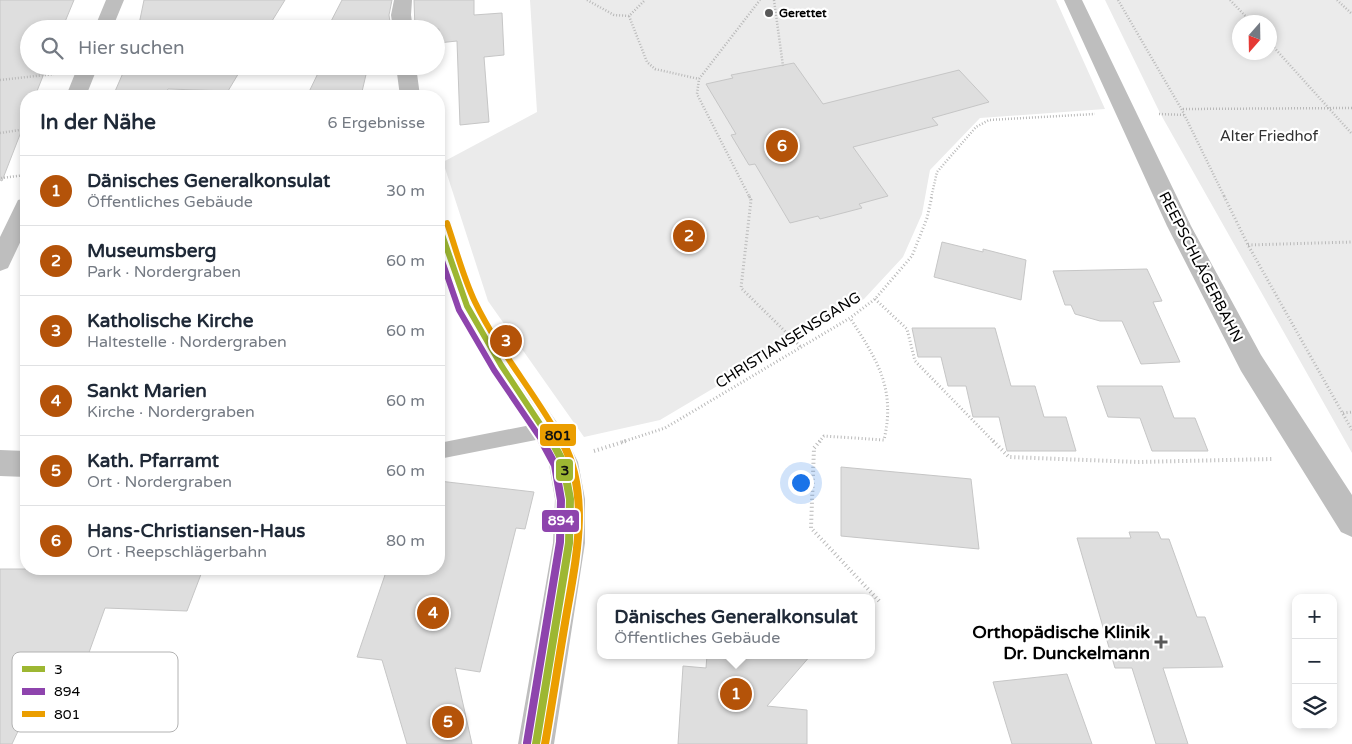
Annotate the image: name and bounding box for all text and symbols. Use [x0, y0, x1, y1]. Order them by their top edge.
place label: Gerettet [779, 6, 827, 20]
marker: Gerettet [763, 7, 775, 19]
north arrow [1232, 15, 1277, 60]
search box [20, 20, 445, 75]
icon: search [38, 34, 66, 62]
text: Hier suchen [78, 37, 185, 59]
text: In der Nähe [40, 110, 156, 135]
text: 6 Ergebnisse [327, 113, 425, 133]
pin: 6 [766, 127, 798, 165]
park label: Alter Friedhof [1220, 127, 1319, 145]
text: Dänisches Generalkonsulat [87, 170, 330, 192]
text: 1 [51, 181, 61, 201]
text: 30 m [386, 181, 425, 201]
street label: REEPSCHLÄGERBAHN [1155, 189, 1247, 345]
text: Öffentliches Gebäude [87, 192, 253, 212]
pin: 2 [673, 217, 705, 255]
text: Museumsberg [87, 240, 216, 262]
text: 2 [51, 251, 61, 271]
text: 60 m [386, 251, 425, 271]
text: Park · Nordergraben [87, 262, 241, 282]
street label: CHRISTIANSENSGANG [712, 288, 864, 392]
text: Katholische Kirche [87, 310, 253, 332]
text: 3 [51, 321, 61, 341]
text: 60 m [386, 321, 425, 341]
pin: 3 [490, 322, 522, 360]
text: Haltestelle · Nordergraben [87, 332, 287, 352]
text: Sankt Marien [87, 380, 207, 402]
text: 4 [51, 391, 61, 411]
text: 60 m [386, 391, 425, 411]
text: Kirche · Nordergraben [87, 402, 255, 422]
line badge: 801 [539, 423, 577, 447]
text: 801 [545, 427, 571, 444]
text: Kath. Pfarramt [87, 450, 219, 472]
line badge: 3 [555, 458, 574, 482]
text: 5 [51, 461, 61, 481]
text: 60 m [386, 461, 425, 481]
text: 3 [561, 462, 570, 479]
your location [788, 470, 814, 496]
text: Ort · Nordergraben [87, 472, 232, 492]
line badge: 894 [541, 509, 580, 533]
text: 894 [548, 512, 574, 529]
text: Hans-Christiansen-Haus [87, 520, 305, 542]
text: 6 [51, 531, 61, 551]
text: 80 m [386, 531, 425, 551]
text: Ort · Reepschlägerbahn [87, 542, 267, 562]
pin: 4 [417, 594, 449, 632]
popup [597, 594, 875, 659]
map controls [1292, 594, 1337, 729]
button: + [1292, 594, 1337, 639]
text: Dänisches Generalkonsulat [614, 606, 858, 628]
place label: Orthopädische Klinik Dr. Dunckelmann [972, 621, 1150, 664]
text: Öffentliches Gebäude [614, 628, 780, 648]
marker: Orthopädische Klinik Dr. Dunckelmann [1154, 635, 1168, 649]
button: − [1292, 639, 1337, 684]
legend [12, 652, 178, 732]
text: 3 [54, 661, 63, 678]
pin: 1 [720, 675, 752, 713]
text: 894 [54, 683, 81, 700]
button: layers [1292, 684, 1337, 729]
pin: 5 [432, 703, 464, 741]
text: 801 [54, 706, 80, 723]

